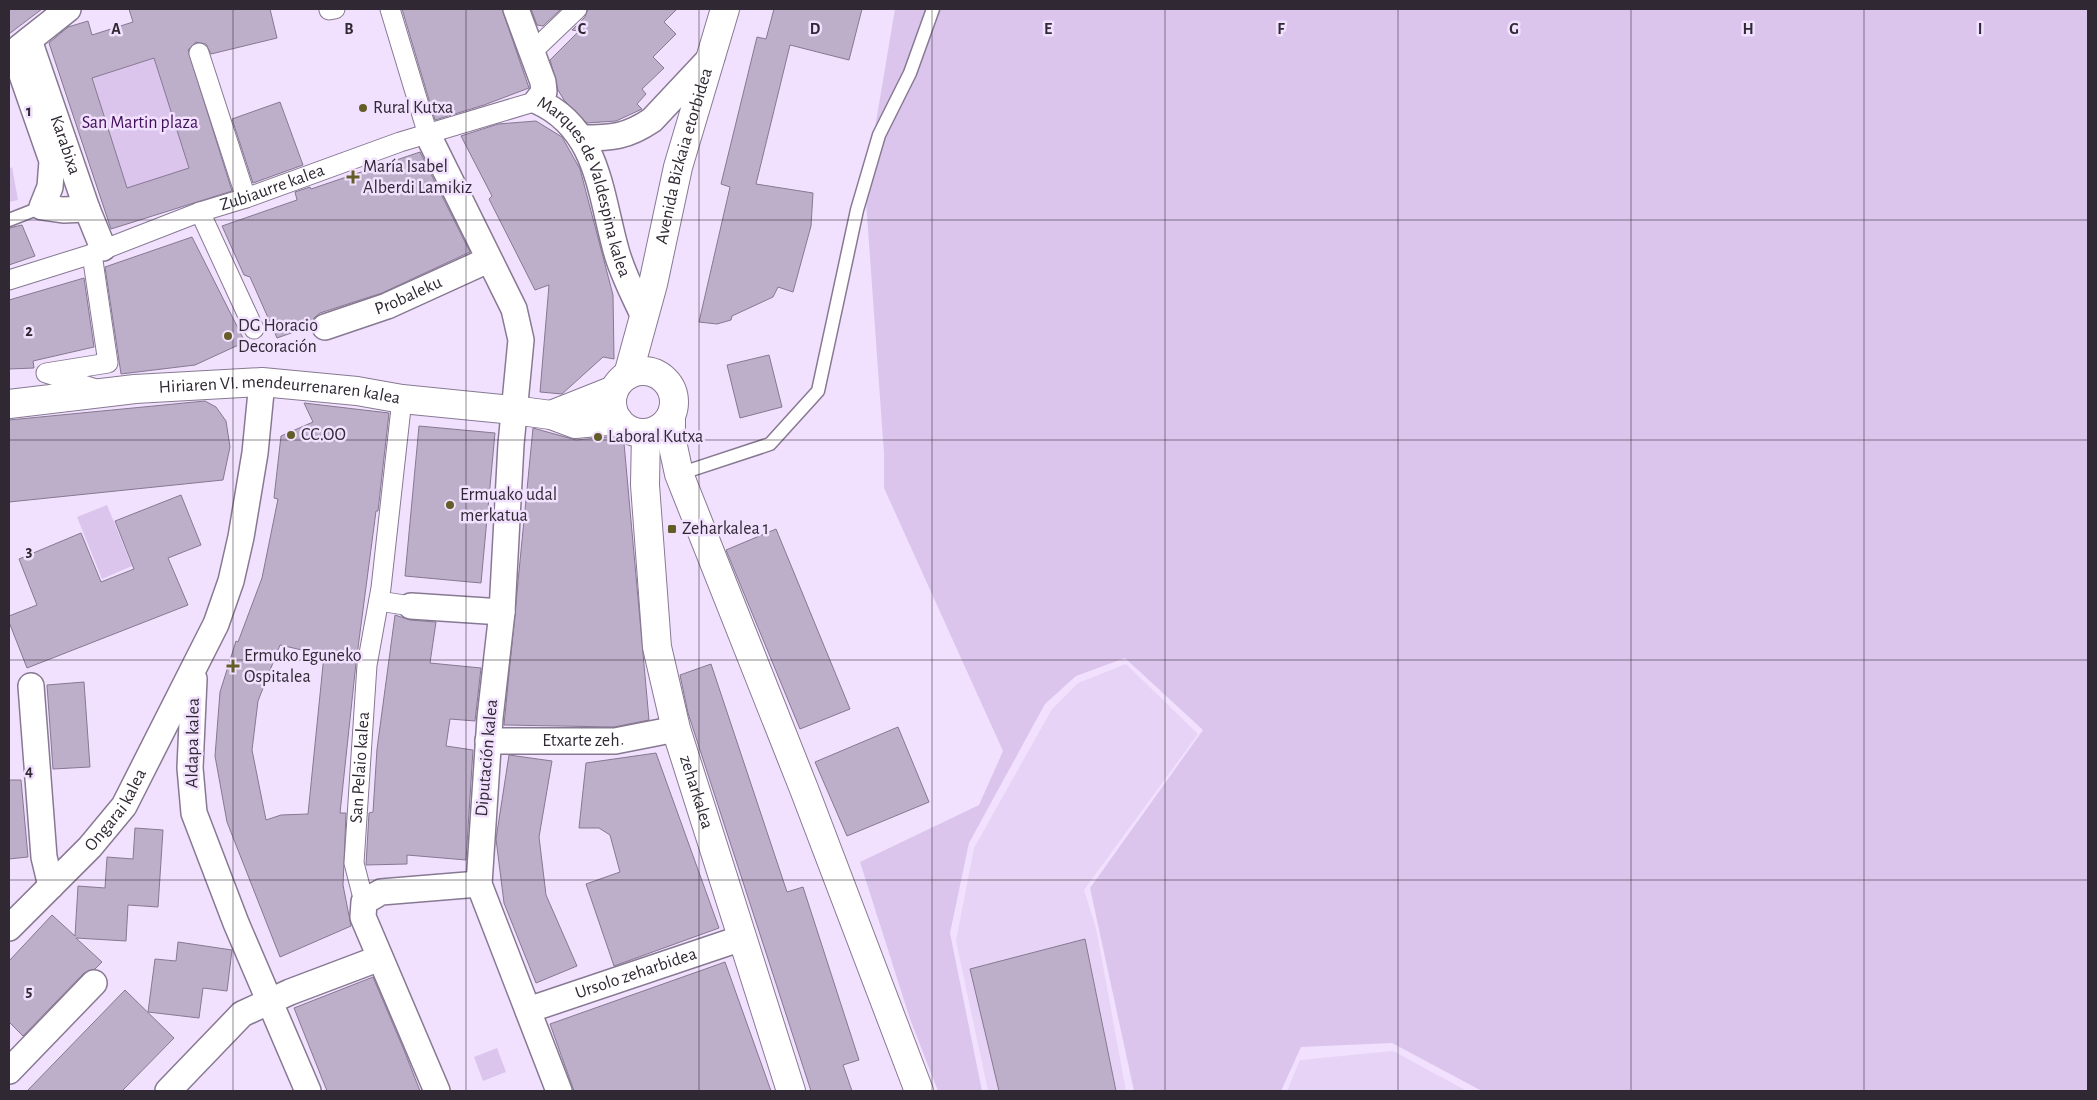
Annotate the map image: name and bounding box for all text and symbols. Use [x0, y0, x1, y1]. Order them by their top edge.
text: A [111, 21, 121, 37]
text: B [344, 21, 354, 37]
text: C [578, 21, 587, 37]
text: D [810, 21, 821, 37]
text: E [1044, 21, 1052, 37]
text: F [1277, 21, 1285, 37]
text: G [1509, 21, 1519, 37]
text: H [1742, 21, 1754, 37]
text: I [1978, 21, 1982, 37]
street label: Avenida Bizkaia etorbidea [653, 66, 716, 246]
street label: Marques de Valdespina kalea [534, 93, 634, 280]
place label: Rural Kutxa [373, 99, 453, 117]
marker: Rural Kutxa [357, 102, 369, 114]
text: 1 [26, 103, 32, 119]
street label: Karabixa [47, 113, 83, 177]
park label: San Martin plaza [82, 114, 198, 132]
place label: María Isabel Alberdi Lamikiz [363, 158, 472, 197]
street label: Zubiaurre kalea [218, 161, 327, 214]
marker: María Isabel Alberdi Lamikiz [347, 171, 359, 183]
street label: Probaleku [373, 273, 445, 318]
place label: DG Horacio Decoración [238, 317, 318, 356]
text: 2 [25, 323, 33, 339]
marker: DG Horacio Decoración [222, 330, 234, 342]
street label: Hiriaren VI. mendeurrenaren kalea [158, 373, 402, 408]
place label: CC.OO [301, 426, 346, 444]
place label: Laboral Kutxa [608, 428, 703, 446]
marker: CC.OO [285, 429, 297, 441]
marker: Laboral Kutxa [592, 431, 604, 443]
place label: Ermuako udal merkatua [460, 486, 557, 525]
marker: Ermuako udal merkatua [444, 499, 456, 511]
place label: Zeharkalea 1 [682, 520, 769, 538]
marker: Zeharkalea 1 [666, 523, 678, 535]
text: 3 [26, 543, 33, 559]
place label: Ermuko Eguneko Ospitalea [244, 647, 362, 686]
marker: Ermuko Eguneko Ospitalea [226, 659, 240, 673]
street label: Aldapa kalea [183, 698, 203, 788]
street label: Diputación kalea [473, 699, 501, 817]
street label: San Pelaio kalea [348, 711, 373, 824]
street label: Etxarte zeh. [542, 730, 625, 750]
street label: zeharkalea [676, 753, 716, 831]
text: 4 [25, 763, 33, 779]
street label: Ongarai kalea [81, 766, 150, 855]
street label: Ursolo zeharbidea [573, 945, 699, 1002]
text: 5 [26, 983, 33, 999]

